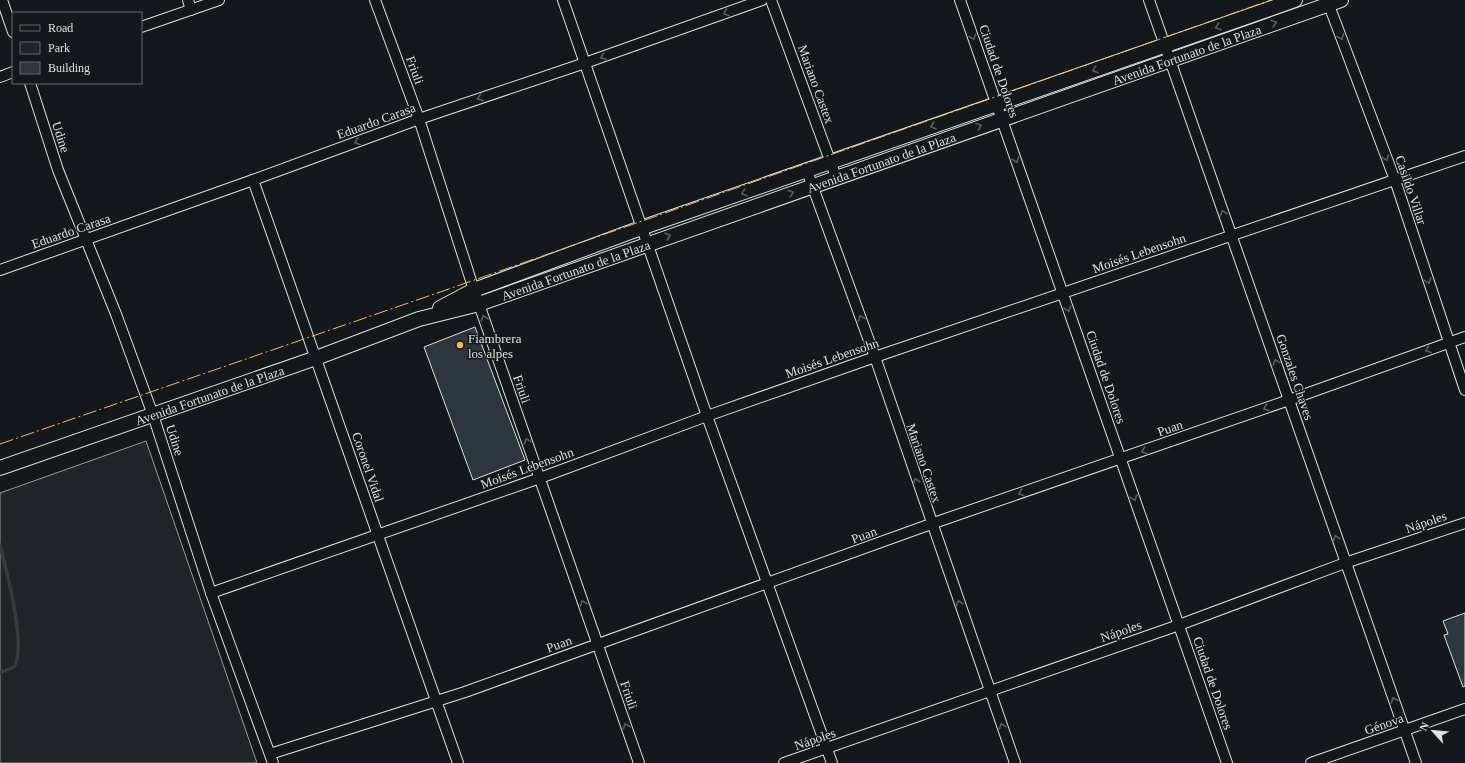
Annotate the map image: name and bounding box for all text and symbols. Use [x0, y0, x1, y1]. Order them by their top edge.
one-way arrow [722, 8, 729, 17]
legend [12, 12, 142, 84]
one-way arrow [1270, 20, 1277, 28]
text: Road [48, 21, 73, 35]
street label: Avenida Fortunato de la Plaza [1110, 21, 1263, 88]
street label: Ciudad de Dolores [976, 22, 1022, 120]
one-way arrow [1215, 22, 1222, 30]
one-way arrow [968, 33, 977, 40]
one-way arrow [1336, 33, 1344, 40]
text: Park [48, 41, 70, 55]
street label: Mariano Castex [795, 43, 837, 126]
one-way arrow [600, 52, 607, 60]
street label: Friuli [403, 54, 427, 87]
text: Building [48, 61, 90, 75]
one-way arrow [1092, 65, 1099, 73]
one-way arrow [477, 94, 484, 102]
street label: Eduardo Carasa [335, 100, 418, 142]
street label: Udine [49, 120, 73, 155]
one-way arrow [930, 122, 937, 130]
one-way arrow [976, 123, 983, 131]
street label: Avenida Fortunato de la Plaza [805, 129, 958, 195]
one-way arrow [354, 137, 361, 145]
street label: Casildo Villar [1392, 153, 1430, 227]
one-way arrow [1382, 155, 1390, 162]
one-way arrow [1011, 156, 1020, 163]
one-way arrow [741, 188, 748, 197]
one-way arrow [787, 189, 794, 198]
one-way arrow [1220, 209, 1228, 216]
street label: Eduardo Carasa [29, 210, 113, 252]
street label: Moisés Lebensohn [1090, 230, 1188, 276]
one-way arrow [665, 232, 672, 241]
street label: Avenida Fortunato de la Plaza [499, 237, 652, 303]
one-way arrow [1424, 278, 1432, 285]
one-way arrow [1063, 305, 1072, 312]
one-way arrow [857, 314, 865, 321]
one-way arrow [480, 315, 489, 322]
street label: Ciudad de Dolores [1083, 328, 1129, 426]
place label: Fiambrera los alpes [468, 331, 522, 361]
street label: Gonzales Chaves [1273, 332, 1317, 422]
street label: Moisés Lebensohn [783, 335, 881, 381]
marker: Fiambrera los alpes [455, 340, 465, 350]
one-way arrow [1425, 345, 1432, 353]
one-way arrow [1272, 359, 1280, 366]
street label: Avenida Fortunato de la Plaza [133, 362, 286, 428]
street label: Friuli [510, 373, 534, 405]
one-way arrow [1263, 404, 1270, 412]
street label: Puan [1155, 417, 1185, 439]
street label: Mariano Castex [903, 421, 945, 505]
street label: Udine [163, 423, 187, 458]
street label: Coronel Vidal [349, 430, 387, 504]
one-way arrow [523, 437, 531, 444]
street label: Moisés Lebensohn [478, 444, 576, 492]
one-way arrow [1140, 446, 1147, 455]
one-way arrow [913, 477, 921, 484]
one-way arrow [1017, 489, 1024, 497]
one-way arrow [1129, 494, 1137, 501]
street label: Nápoles [1403, 508, 1449, 536]
street label: Puan [849, 523, 879, 546]
one-way arrow [1333, 534, 1341, 541]
one-way arrow [579, 600, 588, 607]
one-way arrow [955, 600, 963, 607]
street label: Nápoles [1098, 617, 1144, 645]
street label: Puan [544, 632, 574, 655]
street label: Ciudad de Dolores [1190, 634, 1236, 732]
street label: Friuli [617, 679, 641, 711]
one-way arrow [1390, 696, 1398, 703]
street label: Génova [1362, 710, 1406, 738]
north arrow [1413, 711, 1453, 751]
text: N [1417, 720, 1431, 733]
one-way arrow [622, 723, 631, 730]
one-way arrow [998, 723, 1006, 730]
street label: Nápoles [792, 725, 838, 753]

